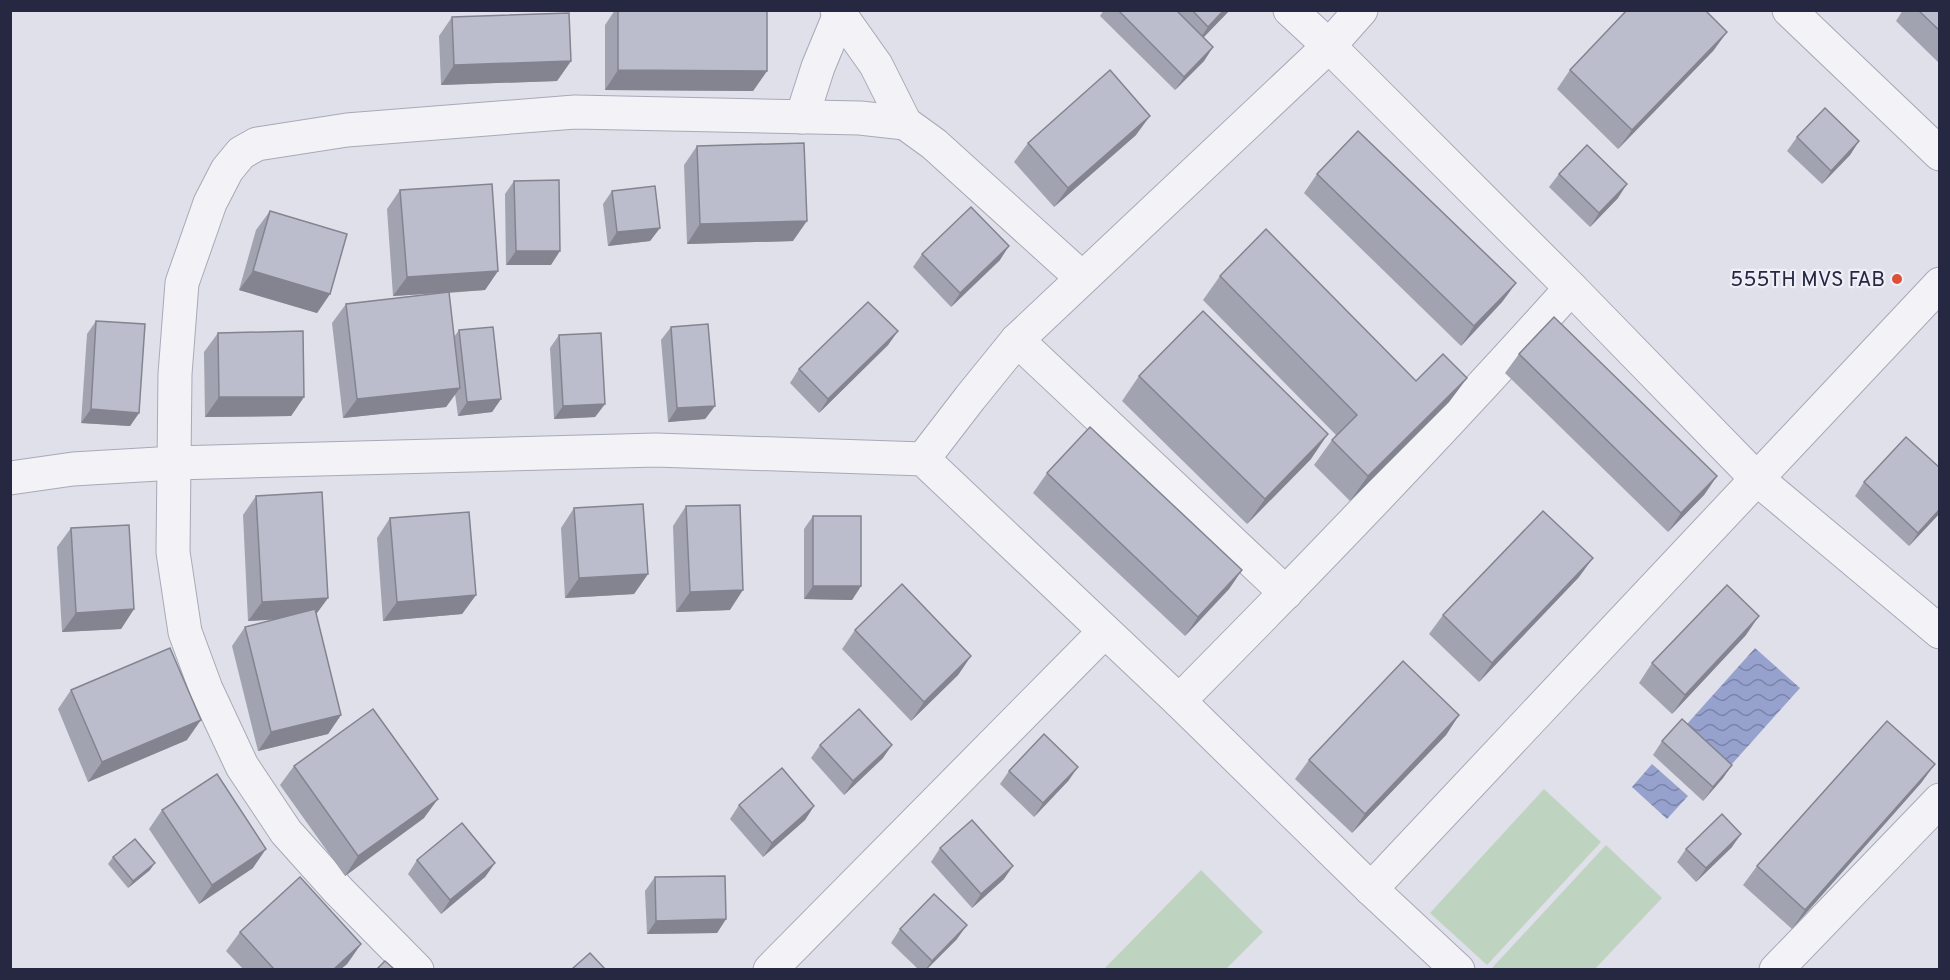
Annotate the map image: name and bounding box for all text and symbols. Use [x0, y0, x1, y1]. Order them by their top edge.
place label: 555TH MVS FAB [1730, 267, 1885, 294]
marker: 555TH MVS FAB [1890, 272, 1904, 286]

